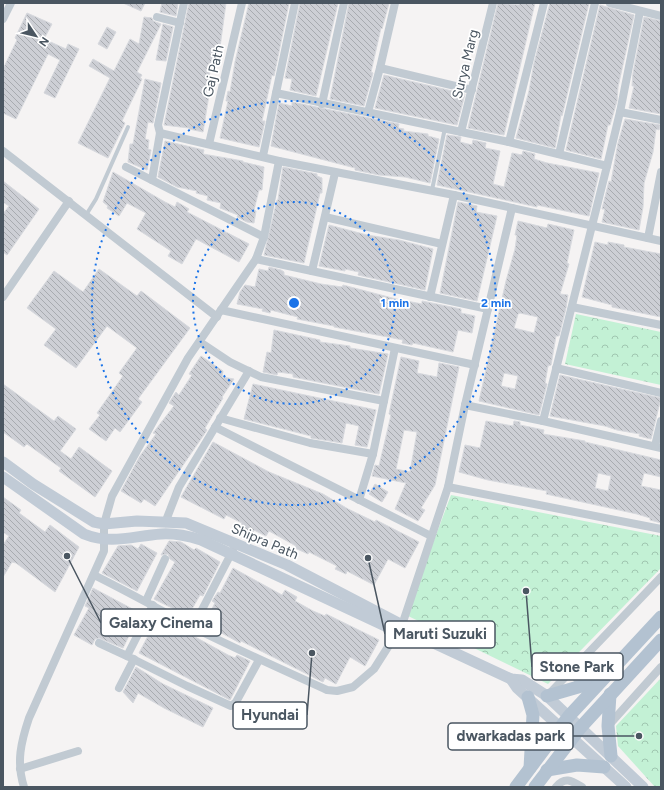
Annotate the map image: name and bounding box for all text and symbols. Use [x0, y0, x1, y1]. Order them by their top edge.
north arrow [16, 16, 56, 56]
street label: Surya Marg [449, 28, 482, 101]
text: N [36, 34, 52, 49]
street label: Gaj Path [199, 43, 228, 99]
centre of rings [287, 296, 301, 310]
text: 1 min [381, 296, 409, 310]
text: 2 min [481, 296, 511, 310]
street label: Shipra Path [229, 520, 301, 563]
callout: Galaxy Cinema [101, 609, 221, 636]
text: Galaxy Cinema [109, 614, 213, 632]
callout: Maruti Suzuki [385, 621, 495, 648]
text: Maruti Suzuki [393, 625, 487, 643]
callout: Stone Park [532, 653, 623, 680]
text: Stone Park [540, 658, 614, 676]
callout: Hyundai [233, 702, 307, 729]
text: Hyundai [241, 706, 299, 724]
callout: dwarkadas park [448, 723, 573, 750]
text: dwarkadas park [457, 727, 565, 745]

